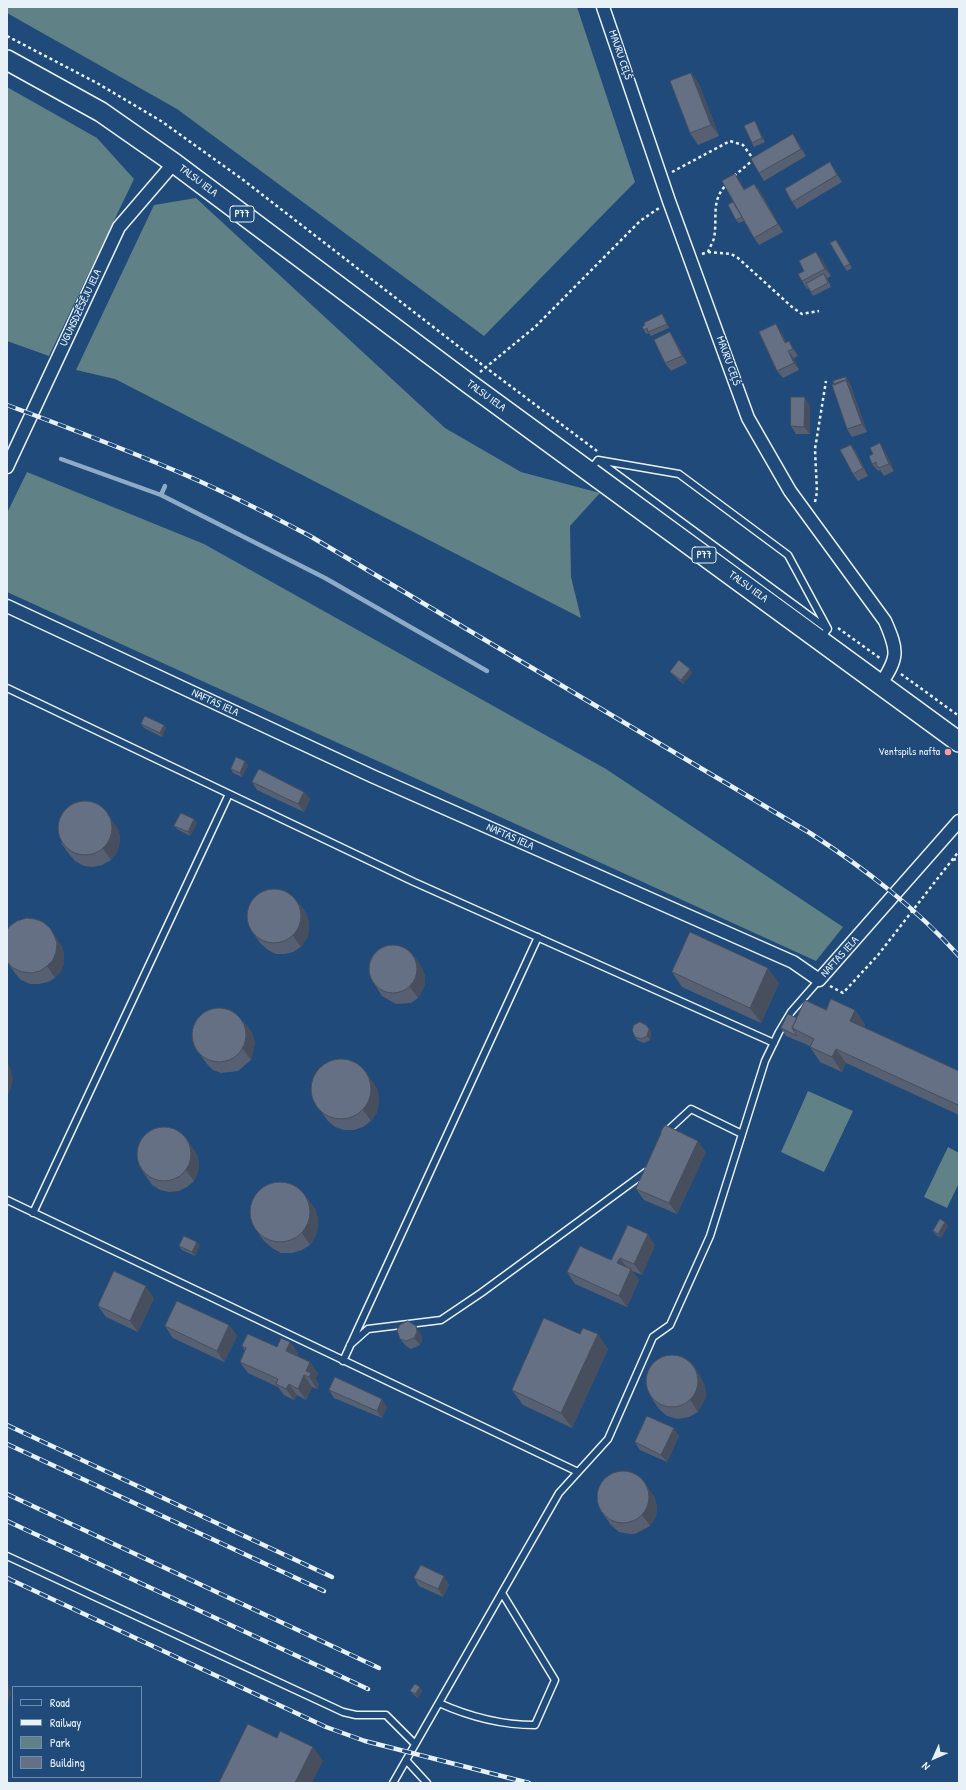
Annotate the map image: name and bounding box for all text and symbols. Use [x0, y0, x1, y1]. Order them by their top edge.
street label: MAURU CEĻŠ [605, 28, 635, 82]
street label: TALSU IELA [176, 162, 220, 200]
road number: P77 [230, 206, 254, 222]
street label: UGUNSDZĒSĒJU IELA [57, 267, 105, 349]
street label: MAURU CEĻŠ [713, 335, 743, 387]
street label: TALSU IELA [464, 377, 508, 415]
road number: P77 [692, 547, 716, 563]
street label: TALSU IELA [726, 568, 770, 606]
street label: NAFTAS IELA [189, 686, 241, 720]
place label: Ventspils nafta [878, 745, 940, 759]
marker: Ventspils nafta [943, 747, 953, 757]
street label: NAFTAS IELA [484, 821, 536, 853]
street label: NAFTAS IELA [818, 934, 862, 980]
legend [12, 1686, 142, 1778]
text: Road [50, 1694, 70, 1711]
text: Railway [50, 1714, 81, 1731]
text: Park [50, 1734, 70, 1751]
north arrow [914, 1738, 954, 1778]
text: Building [50, 1754, 85, 1771]
text: N [918, 1759, 933, 1774]

